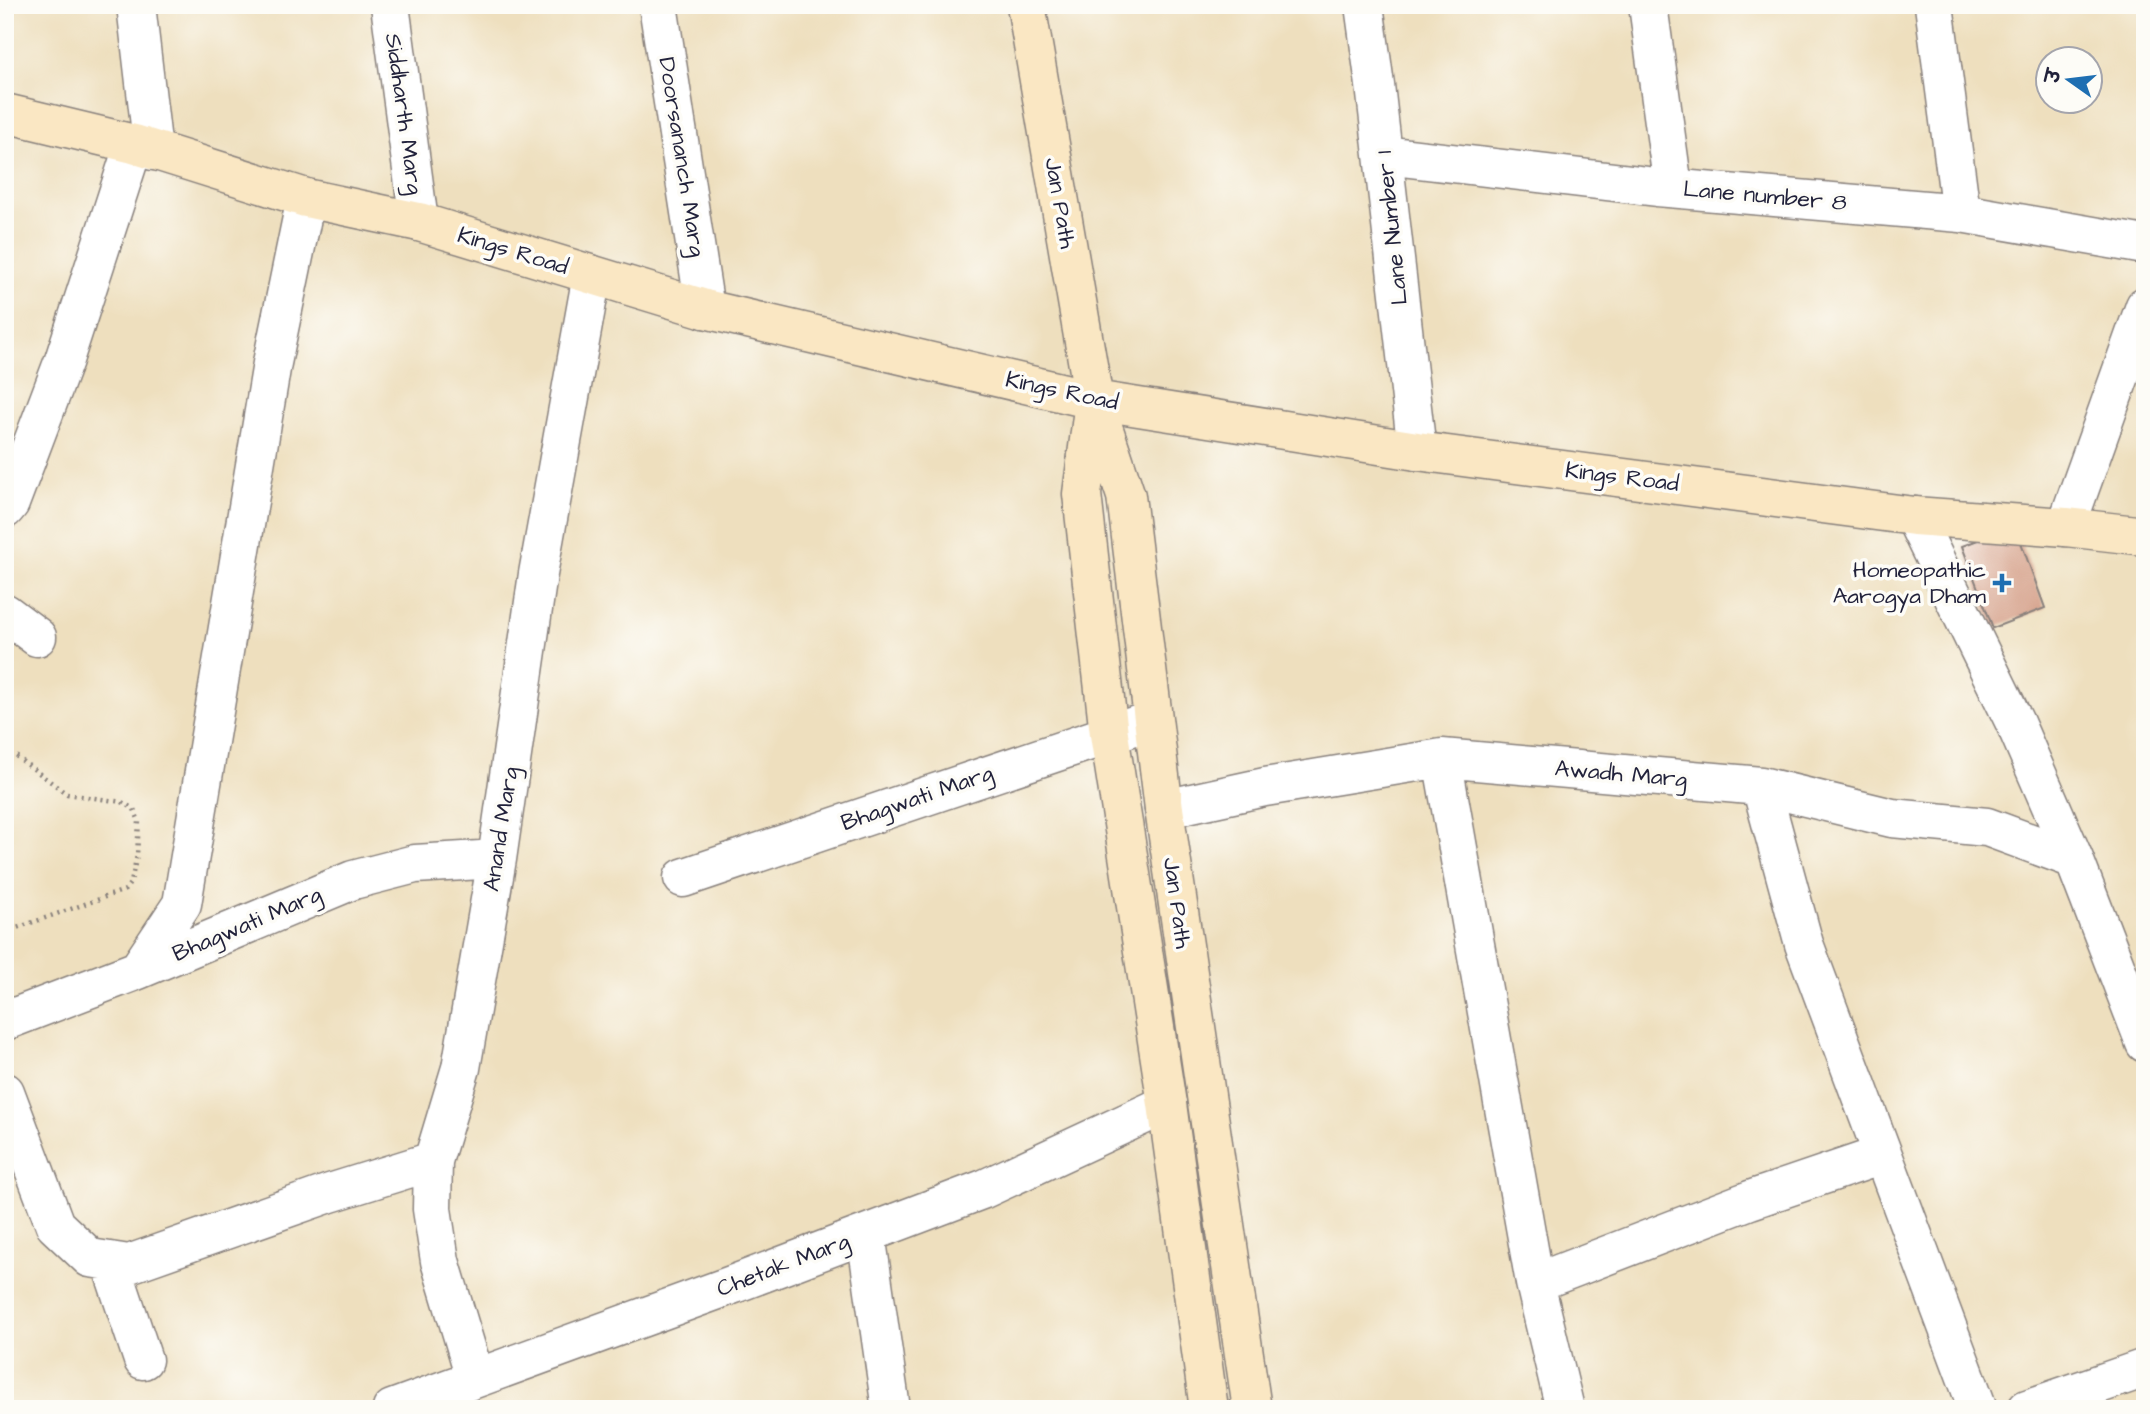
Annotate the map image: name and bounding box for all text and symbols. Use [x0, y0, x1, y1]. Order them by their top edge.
street label: Siddharth Marg [376, 31, 431, 197]
north arrow [2035, 46, 2104, 116]
street label: Doorsananch Marg [649, 55, 714, 259]
text: उ [2039, 65, 2069, 88]
street label: Lane Number 1 [1368, 149, 1416, 307]
street label: Jan Path [1036, 155, 1084, 252]
street label: Lane number 8 [1682, 173, 1848, 219]
street label: Kings Road [453, 219, 573, 284]
street label: Kings Road [1003, 363, 1121, 420]
street label: Kings Road [1563, 454, 1681, 501]
place label: Homeopathic Aarogya Dham [1833, 554, 1986, 613]
marker: Homeopathic Aarogya Dham [1992, 573, 2012, 593]
street label: Awadh Marg [1553, 752, 1689, 797]
street label: Bhagwati Marg [837, 757, 998, 840]
street label: Anand Marg [475, 764, 528, 894]
street label: Jan Path [1155, 855, 1199, 951]
street label: Bhagwati Marg [168, 878, 327, 971]
street label: Chetak Marg [712, 1225, 854, 1306]

